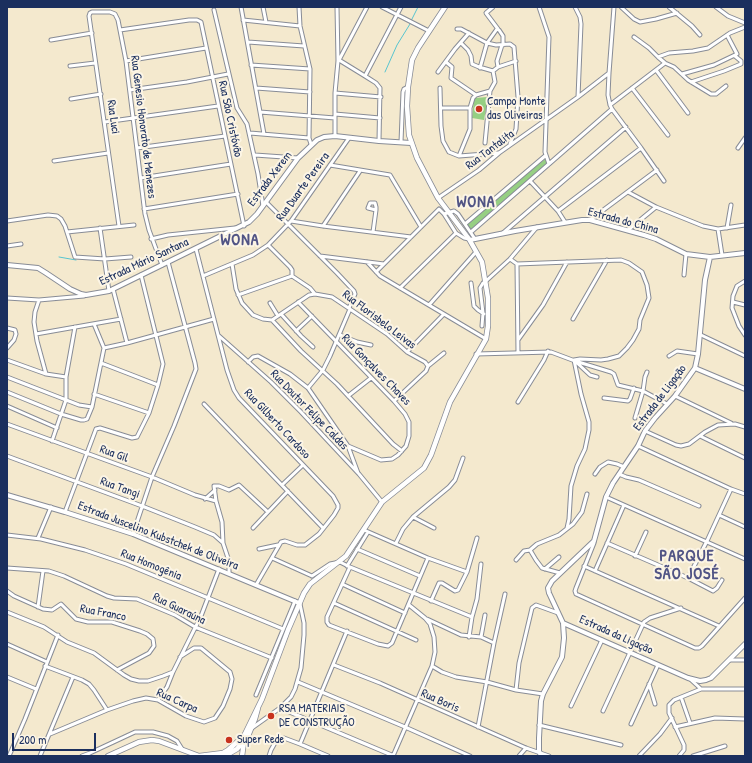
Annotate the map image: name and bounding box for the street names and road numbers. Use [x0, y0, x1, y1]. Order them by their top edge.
street label: Rua Genesio Honorato de Menezes [127, 55, 159, 199]
street label: Rua São Cristóvão [215, 80, 245, 158]
street label: Rua Luci [103, 99, 123, 135]
street label: Rua Tantalita [463, 127, 517, 173]
street label: Estrada Xerem [245, 149, 295, 209]
street label: Rua Duarte Pereira [273, 150, 333, 224]
street label: Estrada do China [586, 205, 660, 237]
street label: Estrada Mário Santana [97, 235, 191, 289]
street label: Rua Florisbelo Leivas [339, 288, 419, 352]
street label: Rua Gonçalves Chaves [338, 331, 414, 409]
street label: Estrada de Ligação [630, 362, 690, 434]
street label: Rua Doutor Felipe Caldas [267, 367, 351, 453]
street label: Rua Gilberto Cardoso [241, 386, 313, 462]
street label: Rua Gil [98, 442, 130, 466]
street label: Rua Tangi [98, 474, 142, 502]
street label: Estrada Juscelino Kubstchek de Oliveira [76, 499, 240, 573]
street label: Rua Homogênia [119, 546, 183, 584]
street label: Rua Guaraúna [150, 590, 208, 628]
street label: Rua Franco [79, 602, 127, 624]
street label: Estrada da Ligação [577, 612, 655, 658]
street label: Rua Carpa [154, 686, 200, 716]
street label: Rua Boris [419, 686, 461, 716]

